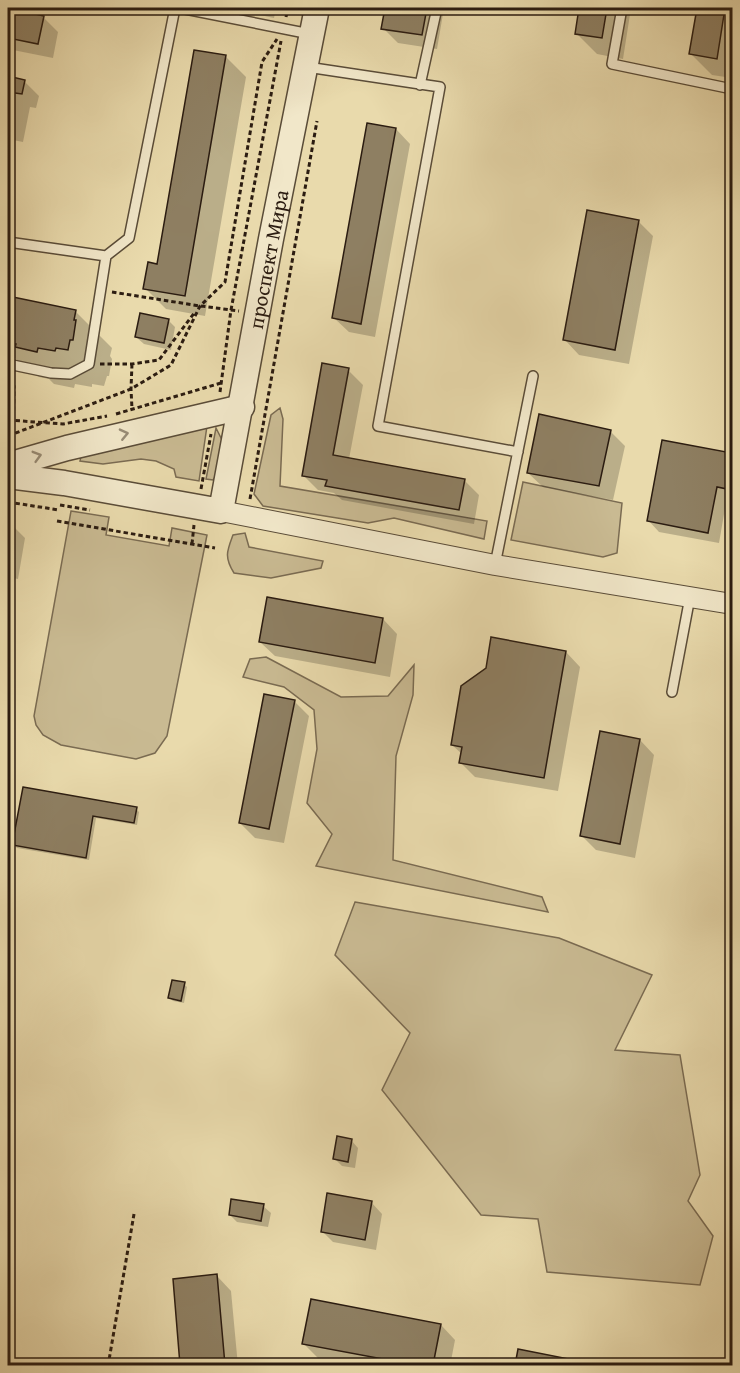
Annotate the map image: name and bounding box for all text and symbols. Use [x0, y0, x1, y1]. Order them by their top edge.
street label: проспект Мира [239, 187, 296, 331]
one-way arrow [119, 429, 129, 442]
one-way arrow [32, 451, 42, 463]

